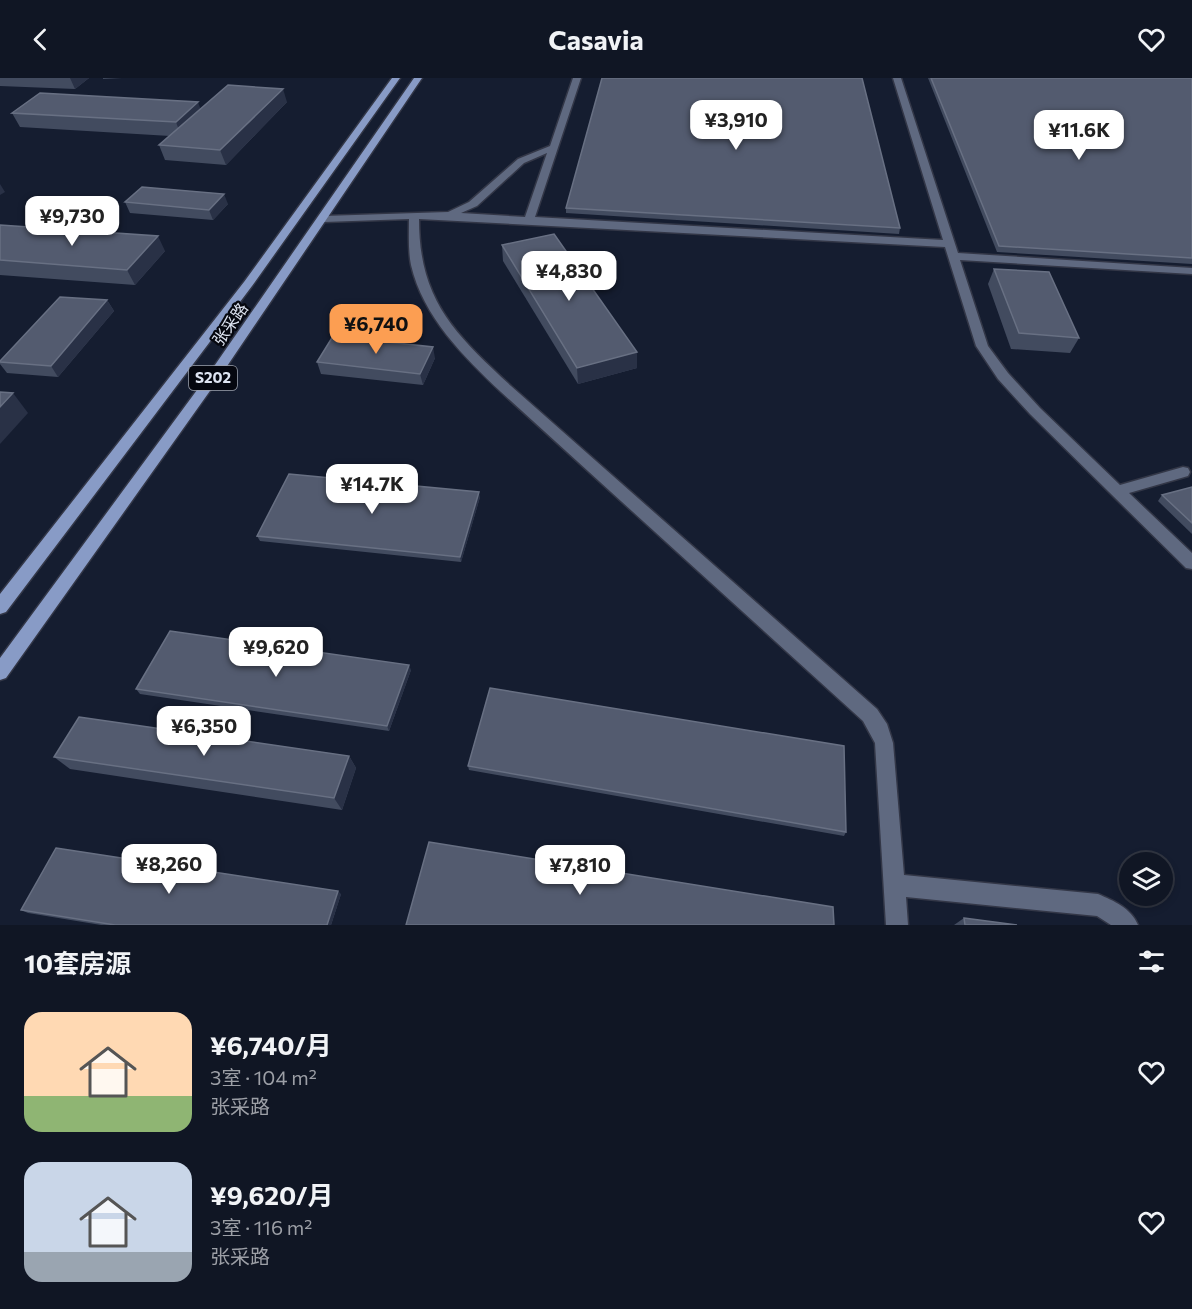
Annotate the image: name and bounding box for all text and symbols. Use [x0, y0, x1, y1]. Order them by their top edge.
icon: back [24, 23, 57, 56]
text: Casavia [548, 23, 644, 56]
icon: heart [1135, 23, 1168, 56]
pin: ¥3,910 [687, 100, 785, 151]
text: ¥3,910 [704, 107, 768, 131]
pin: ¥11.6K [1030, 110, 1128, 161]
text: ¥11.6K [1048, 117, 1110, 141]
pin: ¥9,730 [23, 196, 121, 247]
text: ¥9,730 [39, 203, 105, 227]
pin: ¥4,830 [520, 251, 618, 302]
text: ¥4,830 [535, 258, 603, 282]
street label: 张采路 [208, 299, 251, 349]
pin: ¥6,740 [327, 304, 425, 355]
text: ¥6,740 [343, 311, 409, 335]
road number: S202 [189, 366, 237, 390]
pin: ¥14.7K [323, 464, 421, 515]
text: ¥14.7K [340, 471, 404, 495]
pin: ¥9,620 [227, 627, 325, 678]
text: ¥9,620 [243, 634, 309, 658]
pin: ¥6,350 [155, 706, 253, 757]
text: ¥6,350 [171, 713, 237, 737]
pin: ¥8,260 [120, 844, 218, 895]
pin: ¥7,810 [531, 845, 629, 896]
text: ¥8,260 [136, 851, 202, 875]
text: ¥7,810 [549, 852, 611, 876]
map controls [1119, 852, 1173, 906]
button: layers [1119, 852, 1173, 906]
icon: filters [1135, 945, 1168, 978]
text: 10套房源 [24, 947, 131, 978]
text: ¥6,740/月 [210, 1029, 332, 1060]
icon: home [72, 1036, 144, 1108]
icon: heart [1135, 1056, 1168, 1089]
text: 3室 · 104 m² [210, 1065, 317, 1089]
text: 张采路 [210, 1094, 270, 1118]
text: ¥9,620/月 [210, 1179, 334, 1210]
icon: home [72, 1186, 144, 1258]
icon: heart [1135, 1206, 1168, 1239]
text: 3室 · 116 m² [210, 1215, 312, 1239]
text: 张采路 [210, 1244, 270, 1268]

